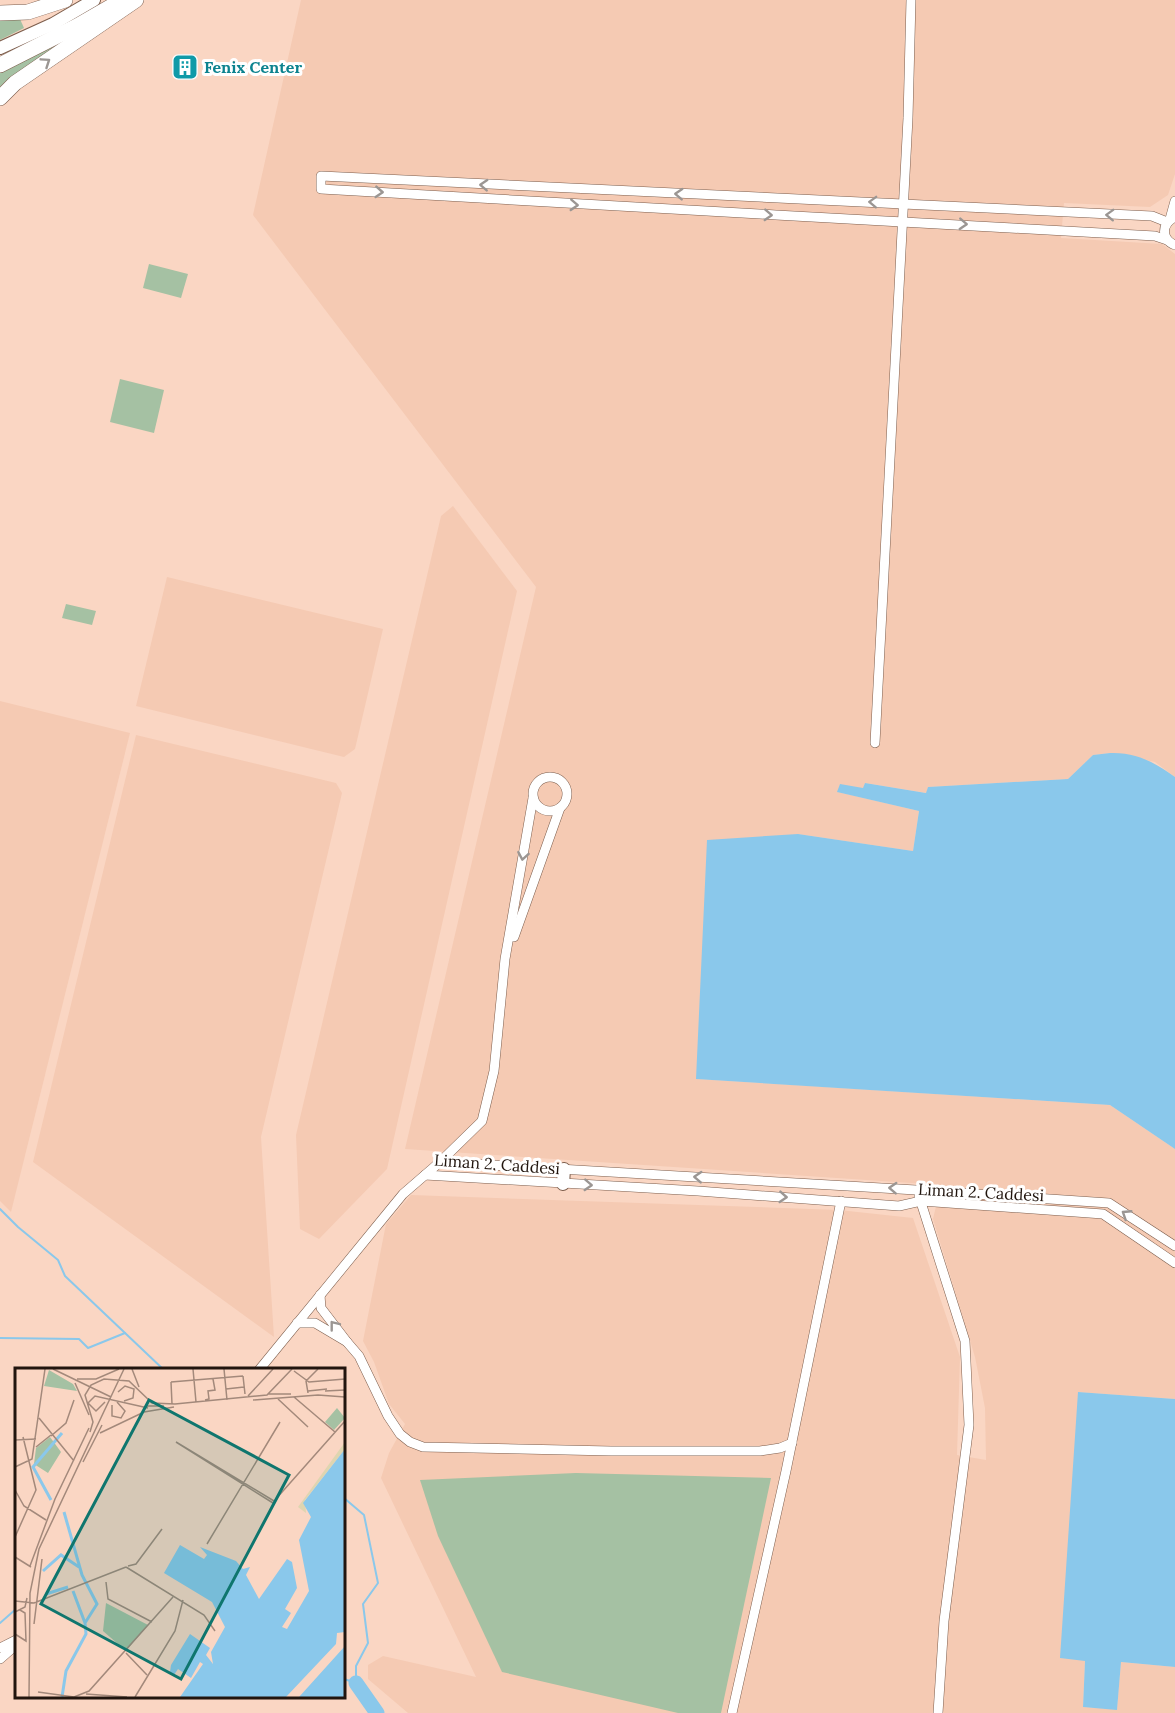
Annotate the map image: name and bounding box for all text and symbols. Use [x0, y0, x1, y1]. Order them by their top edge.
building icon: Fenix Center [170, 52, 200, 82]
place label: Fenix Center [204, 57, 302, 77]
one-way arrow [39, 58, 50, 69]
one-way arrow [479, 178, 488, 191]
one-way arrow [375, 186, 384, 199]
one-way arrow [674, 188, 683, 201]
one-way arrow [869, 196, 878, 208]
one-way arrow [569, 198, 578, 211]
one-way arrow [764, 208, 773, 221]
one-way arrow [1106, 208, 1115, 221]
one-way arrow [959, 218, 968, 231]
one-way arrow [517, 850, 530, 860]
street label: Liman 2. Caddesi [433, 1150, 561, 1178]
one-way arrow [694, 1170, 703, 1183]
one-way arrow [584, 1179, 593, 1192]
street label: Liman 2. Caddesi [918, 1179, 1044, 1205]
one-way arrow [888, 1182, 897, 1195]
one-way arrow [778, 1190, 787, 1203]
one-way arrow [1122, 1210, 1132, 1222]
one-way arrow [330, 1321, 341, 1332]
inset map [15, 1368, 345, 1698]

